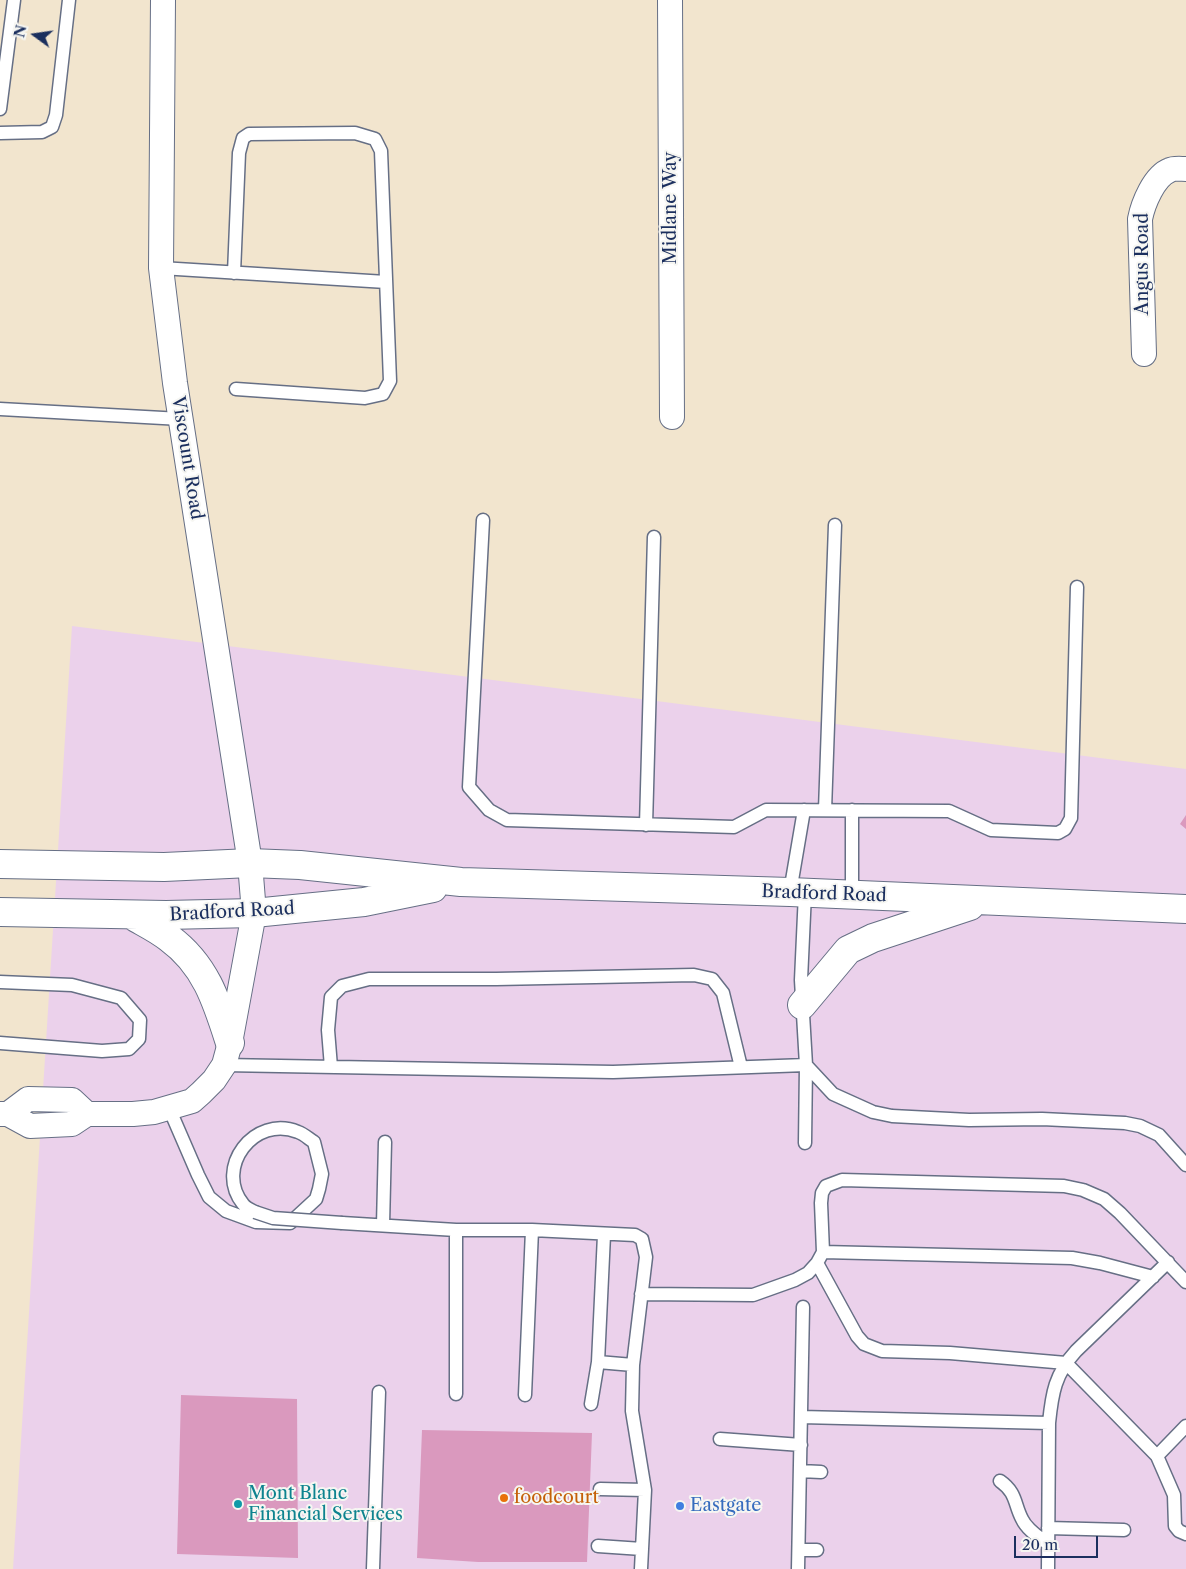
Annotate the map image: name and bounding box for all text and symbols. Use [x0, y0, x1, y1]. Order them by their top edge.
north arrow [10, 10, 60, 60]
text: N [10, 23, 31, 39]
street label: Midlane Way [660, 152, 682, 264]
street label: Angus Road [1132, 213, 1154, 315]
street label: Viscount Road [167, 395, 207, 521]
street label: Bradford Road [761, 881, 887, 907]
street label: Bradford Road [169, 898, 295, 926]
place label: Mont Blanc Financial Services [248, 1483, 403, 1526]
place label: foodcourt [514, 1487, 599, 1509]
marker: foodcourt [498, 1492, 510, 1504]
place label: Eastgate [690, 1495, 761, 1517]
marker: Mont Blanc Financial Services [232, 1498, 244, 1510]
marker: Eastgate [674, 1500, 686, 1512]
scale bar [1016, 1526, 1100, 1558]
text: 20 m [1022, 1535, 1058, 1554]

